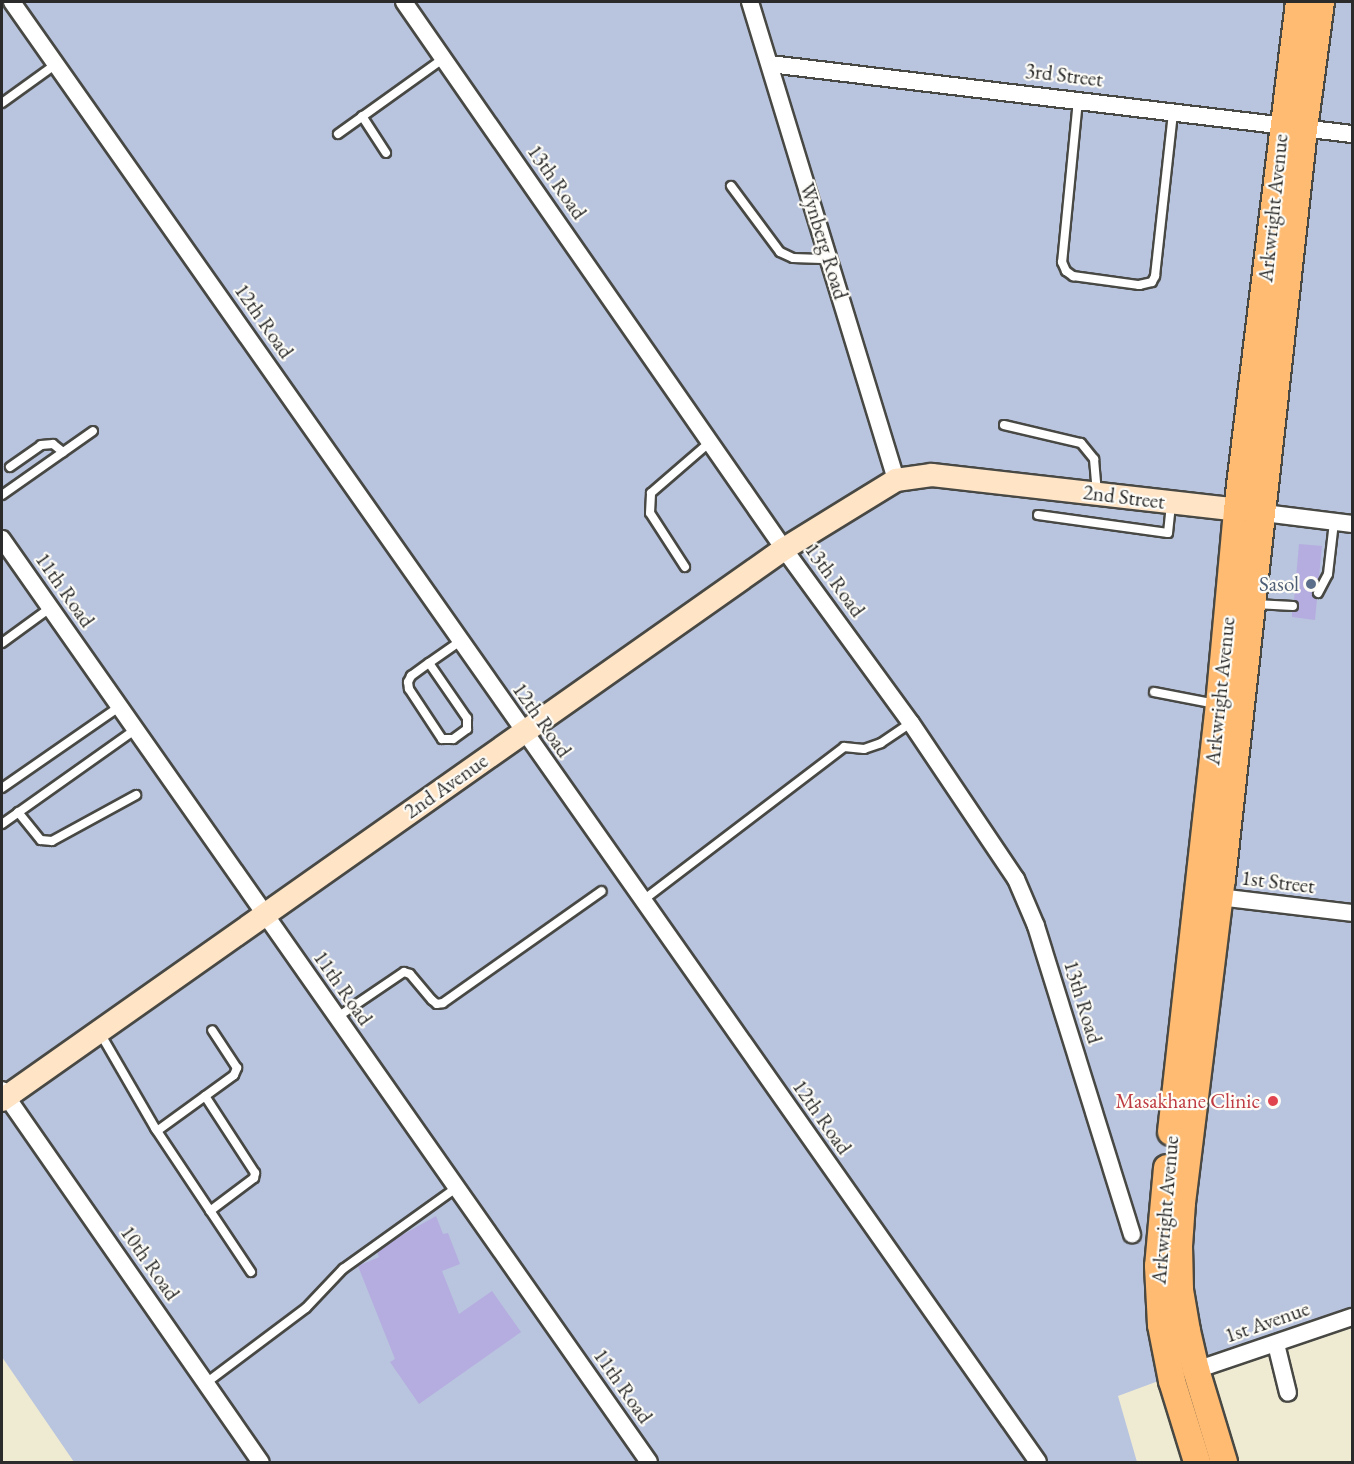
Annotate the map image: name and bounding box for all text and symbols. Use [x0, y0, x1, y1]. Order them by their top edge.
street label: 3rd Street [1024, 58, 1104, 92]
street label: Arkwright Avenue [1253, 133, 1293, 283]
street label: 13th Road [522, 140, 592, 224]
street label: Wynberg Road [794, 180, 854, 302]
street label: 12th Road [229, 279, 299, 363]
street label: 2nd Street [1082, 479, 1166, 515]
street label: 13th Road [800, 538, 870, 622]
street label: 11th Road [30, 548, 100, 632]
place label: Sasol [1259, 571, 1299, 597]
marker: Sasol [1304, 577, 1318, 591]
street label: Arkwright Avenue [1200, 616, 1240, 766]
street label: 12th Road [507, 678, 577, 762]
street label: 2nd Avenue [399, 748, 493, 824]
street label: 1st Street [1240, 865, 1316, 899]
street label: 11th Road [308, 946, 378, 1030]
street label: 13th Road [1058, 957, 1108, 1047]
street label: 12th Road [787, 1075, 857, 1159]
place label: Masakhane Clinic [1116, 1088, 1260, 1114]
marker: Masakhane Clinic [1264, 1092, 1282, 1110]
street label: Arkwright Avenue [1146, 1135, 1184, 1285]
street label: 10th Road [115, 1221, 185, 1305]
street label: 1st Avenue [1221, 1296, 1313, 1348]
street label: 11th Road [588, 1344, 658, 1428]

